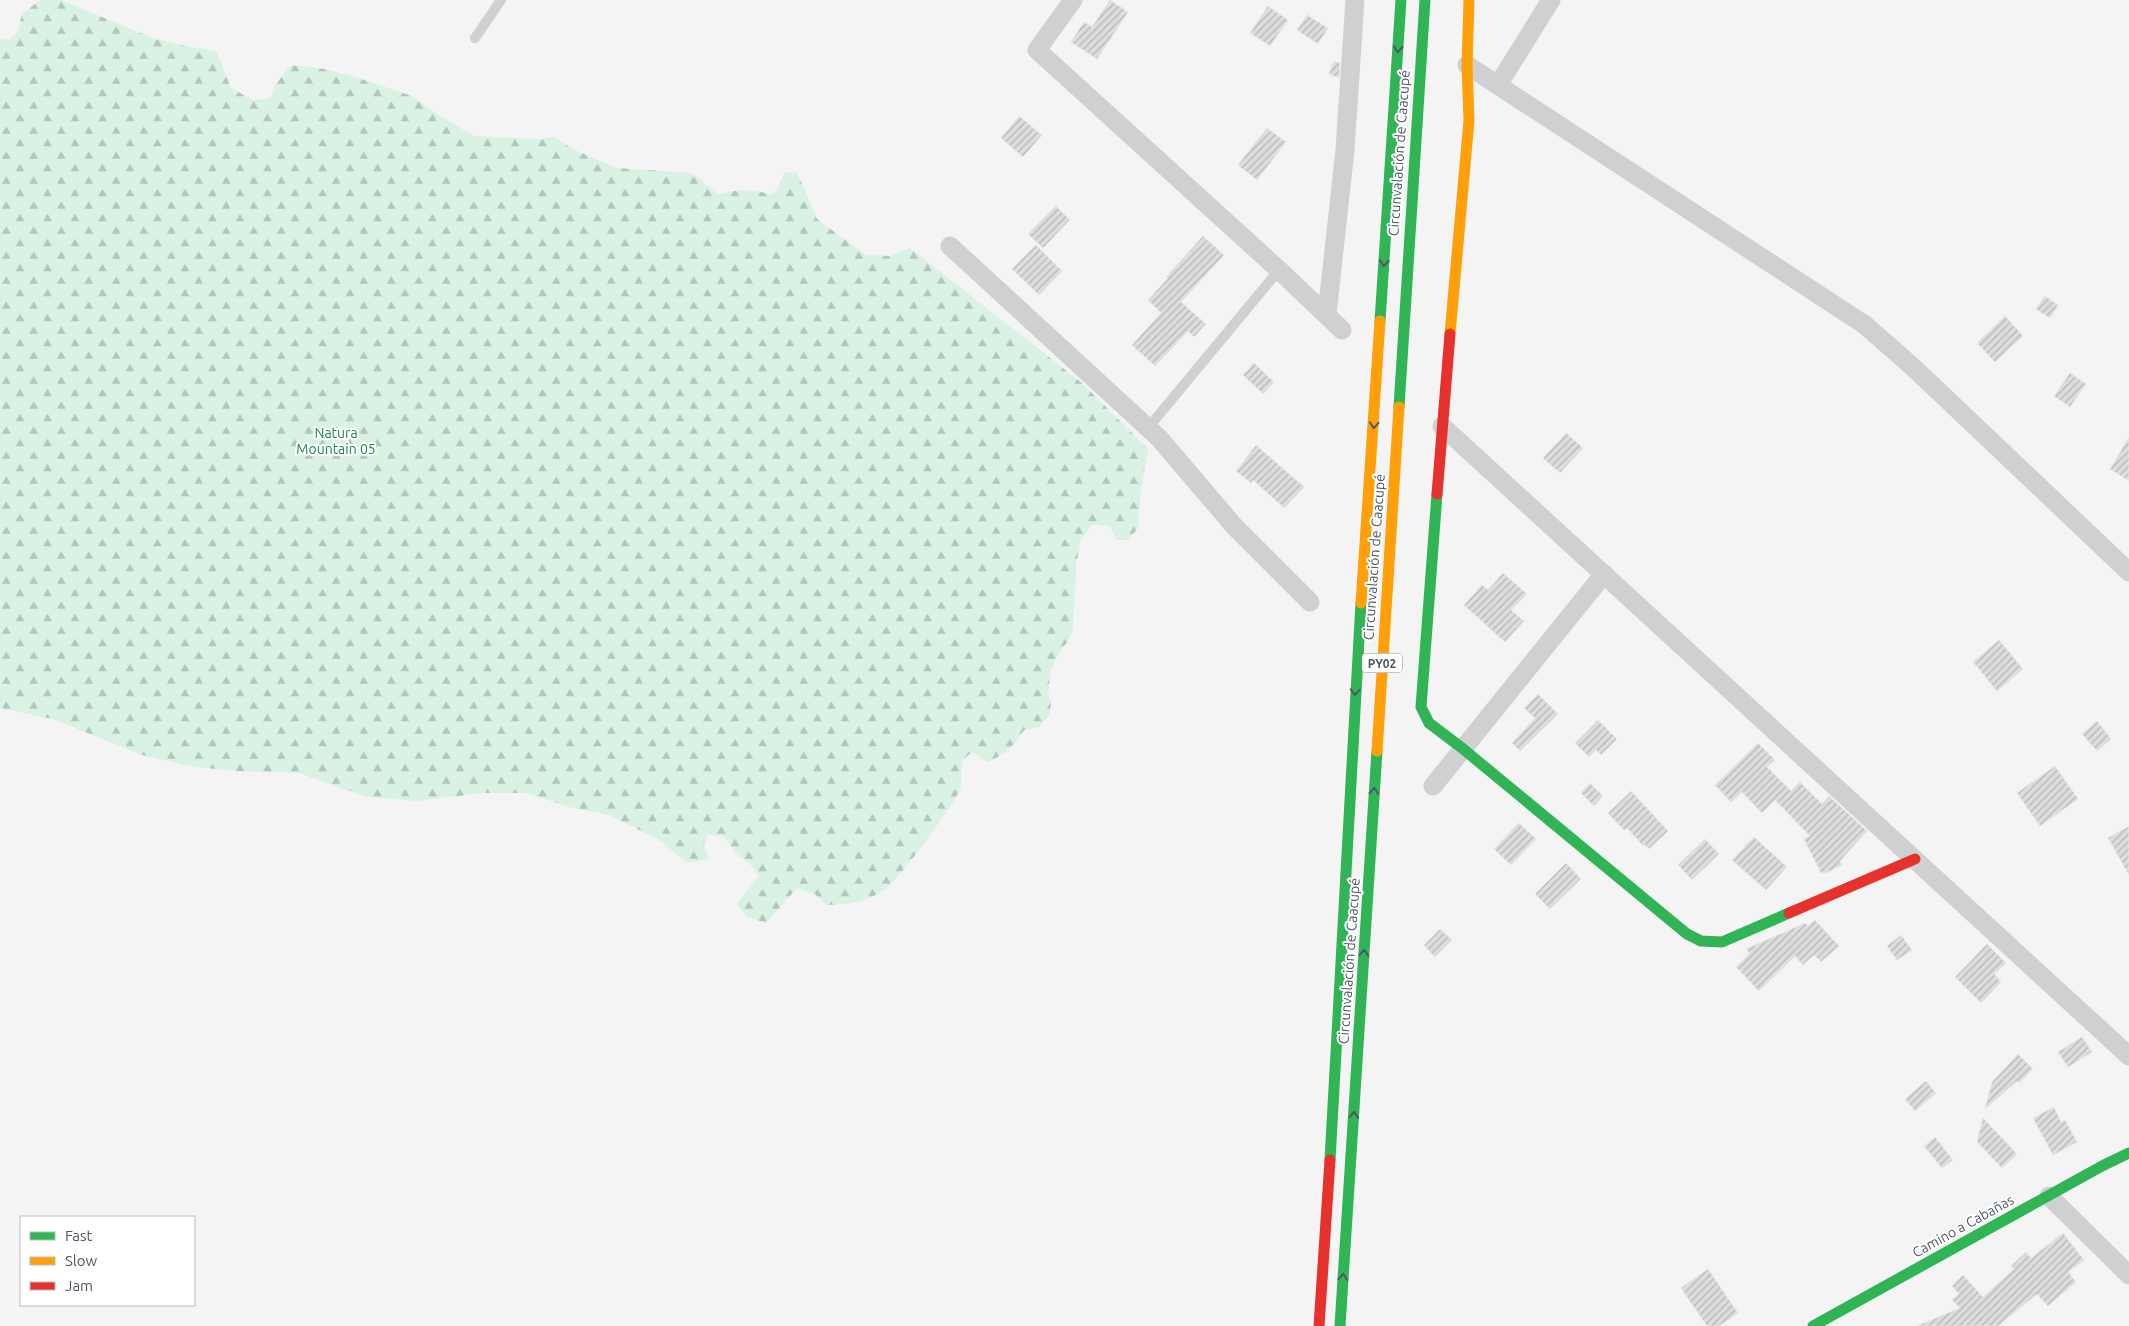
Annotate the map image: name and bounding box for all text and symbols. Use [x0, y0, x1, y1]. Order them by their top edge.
one-way arrow [1392, 45, 1403, 53]
street label: Circunvalación de Caacupé [1385, 69, 1413, 237]
one-way arrow [1379, 259, 1390, 267]
one-way arrow [1368, 422, 1379, 430]
park label: Natura Mountain 05 [296, 425, 376, 457]
street label: Circunvalación de Caacupé [1360, 473, 1388, 641]
road number: PY02 [1362, 654, 1402, 672]
one-way arrow [1350, 689, 1361, 697]
one-way arrow [1369, 787, 1380, 795]
street label: Circunvalación de Caacupé [1335, 877, 1363, 1045]
one-way arrow [1359, 949, 1370, 957]
one-way arrow [1348, 1111, 1359, 1119]
street label: Camino a Cabañas [1909, 1191, 2017, 1261]
legend [20, 1216, 195, 1306]
text: Fast [65, 1227, 93, 1244]
text: Slow [65, 1252, 98, 1269]
one-way arrow [1338, 1273, 1349, 1281]
text: Jam [65, 1277, 93, 1294]

